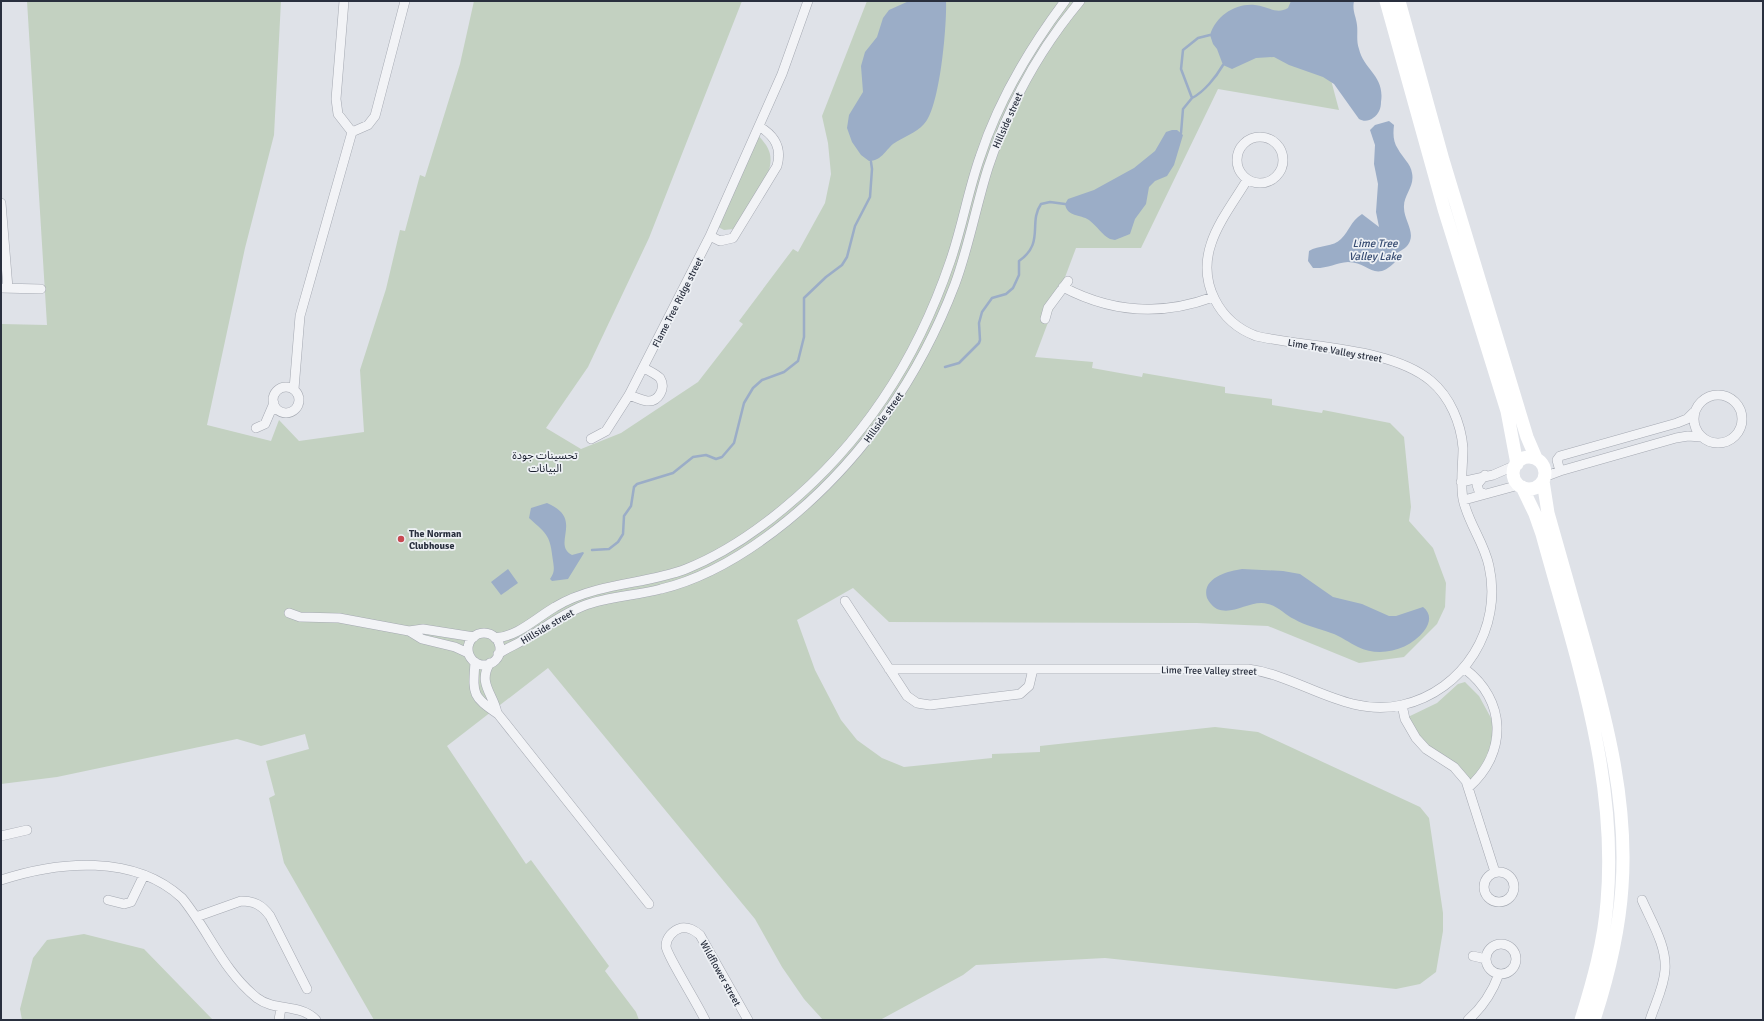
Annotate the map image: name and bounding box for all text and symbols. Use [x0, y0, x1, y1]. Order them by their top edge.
street label: Hillside street [990, 90, 1026, 150]
water label: Lime Tree Valley Lake [1349, 237, 1402, 263]
street label: Flame Tree Ridge street [650, 255, 706, 350]
street label: Lime Tree Valley street [1287, 337, 1384, 365]
street label: Hillside street [861, 390, 906, 445]
district label: تحسينات جودة البيانات [512, 449, 578, 475]
place label: The Norman Clubhouse [409, 528, 462, 552]
marker: The Norman Clubhouse [396, 534, 406, 544]
street label: Hillside street [519, 606, 577, 647]
street label: Lime Tree Valley street [1161, 664, 1257, 678]
street label: Wildflower street [697, 938, 743, 1009]

